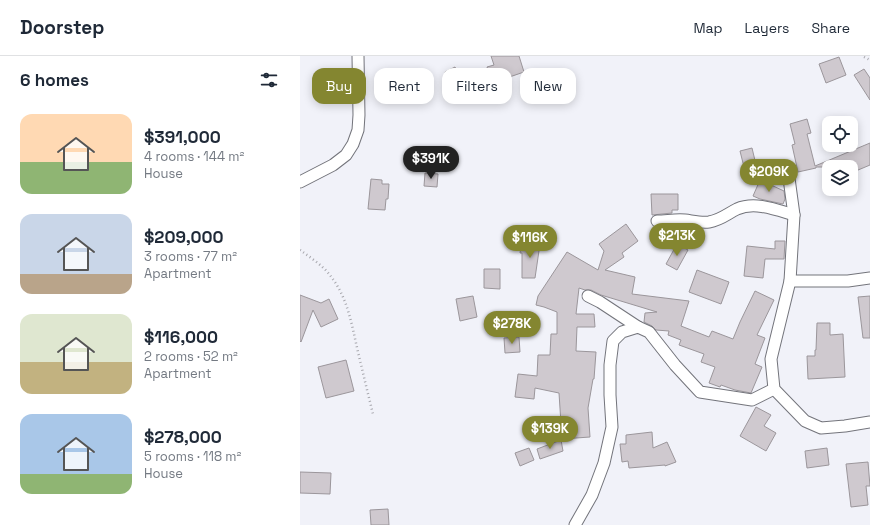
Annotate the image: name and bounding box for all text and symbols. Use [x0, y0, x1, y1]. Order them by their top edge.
text: Doorstep [20, 15, 104, 40]
text: Map [693, 19, 723, 37]
text: Layers [745, 19, 789, 37]
text: Share [811, 19, 850, 37]
chip: Buy [312, 68, 366, 104]
chip: Rent [374, 68, 434, 104]
chip: Filters [442, 68, 512, 104]
chip: New [520, 68, 576, 104]
text: 6 homes [20, 69, 89, 91]
icon: filters [258, 69, 280, 91]
map controls [822, 116, 858, 196]
button: locate [822, 116, 858, 152]
text: $391,000 [144, 126, 221, 148]
icon: home [52, 130, 100, 178]
pin: $391K [403, 146, 459, 180]
text: 4 rooms · 144 m² [144, 148, 244, 165]
text: $391K [412, 150, 450, 167]
pin: $209K [741, 159, 797, 193]
button: layers [822, 160, 858, 196]
text: $209K [749, 163, 789, 180]
text: House [144, 165, 183, 182]
pin: $213K [649, 223, 705, 257]
pin: $116K [502, 225, 558, 259]
text: $209,000 [144, 226, 224, 248]
text: $213K [658, 227, 696, 244]
text: $116K [512, 229, 548, 246]
icon: home [52, 230, 100, 278]
text: 3 rooms · 77 m² [144, 248, 237, 265]
text: Apartment [144, 265, 212, 282]
pin: $278K [484, 311, 540, 345]
text: $278K [493, 315, 531, 332]
text: $116,000 [144, 326, 218, 348]
icon: home [52, 330, 100, 378]
text: 2 rooms · 52 m² [144, 348, 238, 365]
text: Apartment [144, 365, 212, 382]
pin: $139K [522, 416, 578, 450]
text: $139K [531, 420, 569, 437]
text: $278,000 [144, 426, 222, 448]
icon: home [52, 430, 100, 478]
text: 5 rooms · 118 m² [144, 448, 241, 465]
text: House [144, 465, 183, 482]

